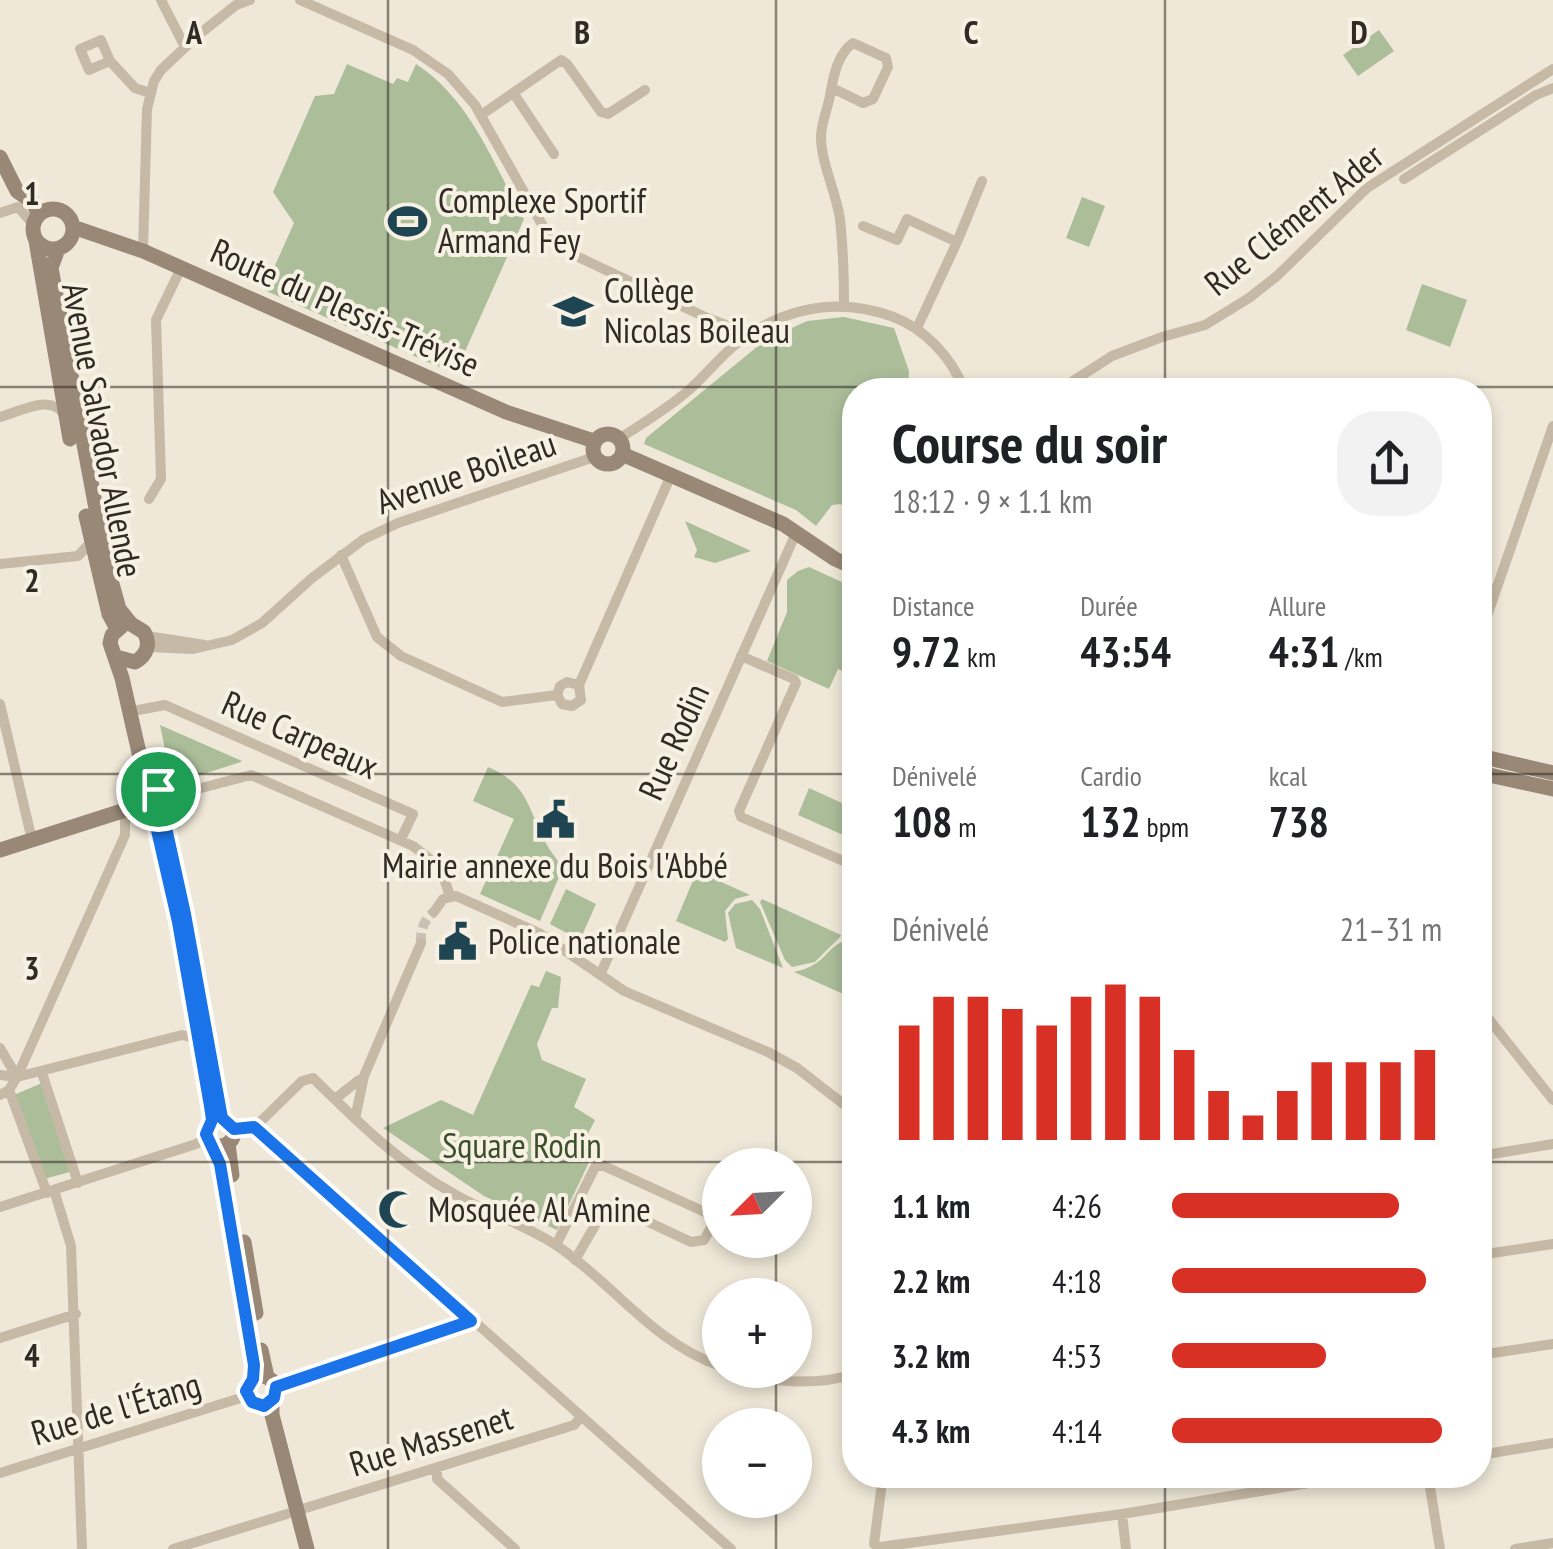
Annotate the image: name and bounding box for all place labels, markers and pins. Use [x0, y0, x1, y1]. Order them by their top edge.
place label: Complexe Sportif Armand Fey [438, 177, 648, 263]
sports icon: Complexe Sportif Armand Fey [387, 200, 429, 242]
place label: Collège Nicolas Boileau [604, 267, 790, 353]
school or university icon: Collège Nicolas Boileau [553, 290, 595, 332]
pin [116, 747, 201, 832]
public building icon: Mairie annexe du Bois l'Abbé [534, 798, 576, 840]
place label: Mairie annexe du Bois l'Abbé [382, 842, 728, 888]
place label: Police nationale [488, 918, 681, 964]
public building icon: Police nationale [437, 921, 479, 963]
place label: Mosquée Al Amine [428, 1186, 651, 1232]
mosque icon: Mosquée Al Amine [377, 1189, 419, 1231]

